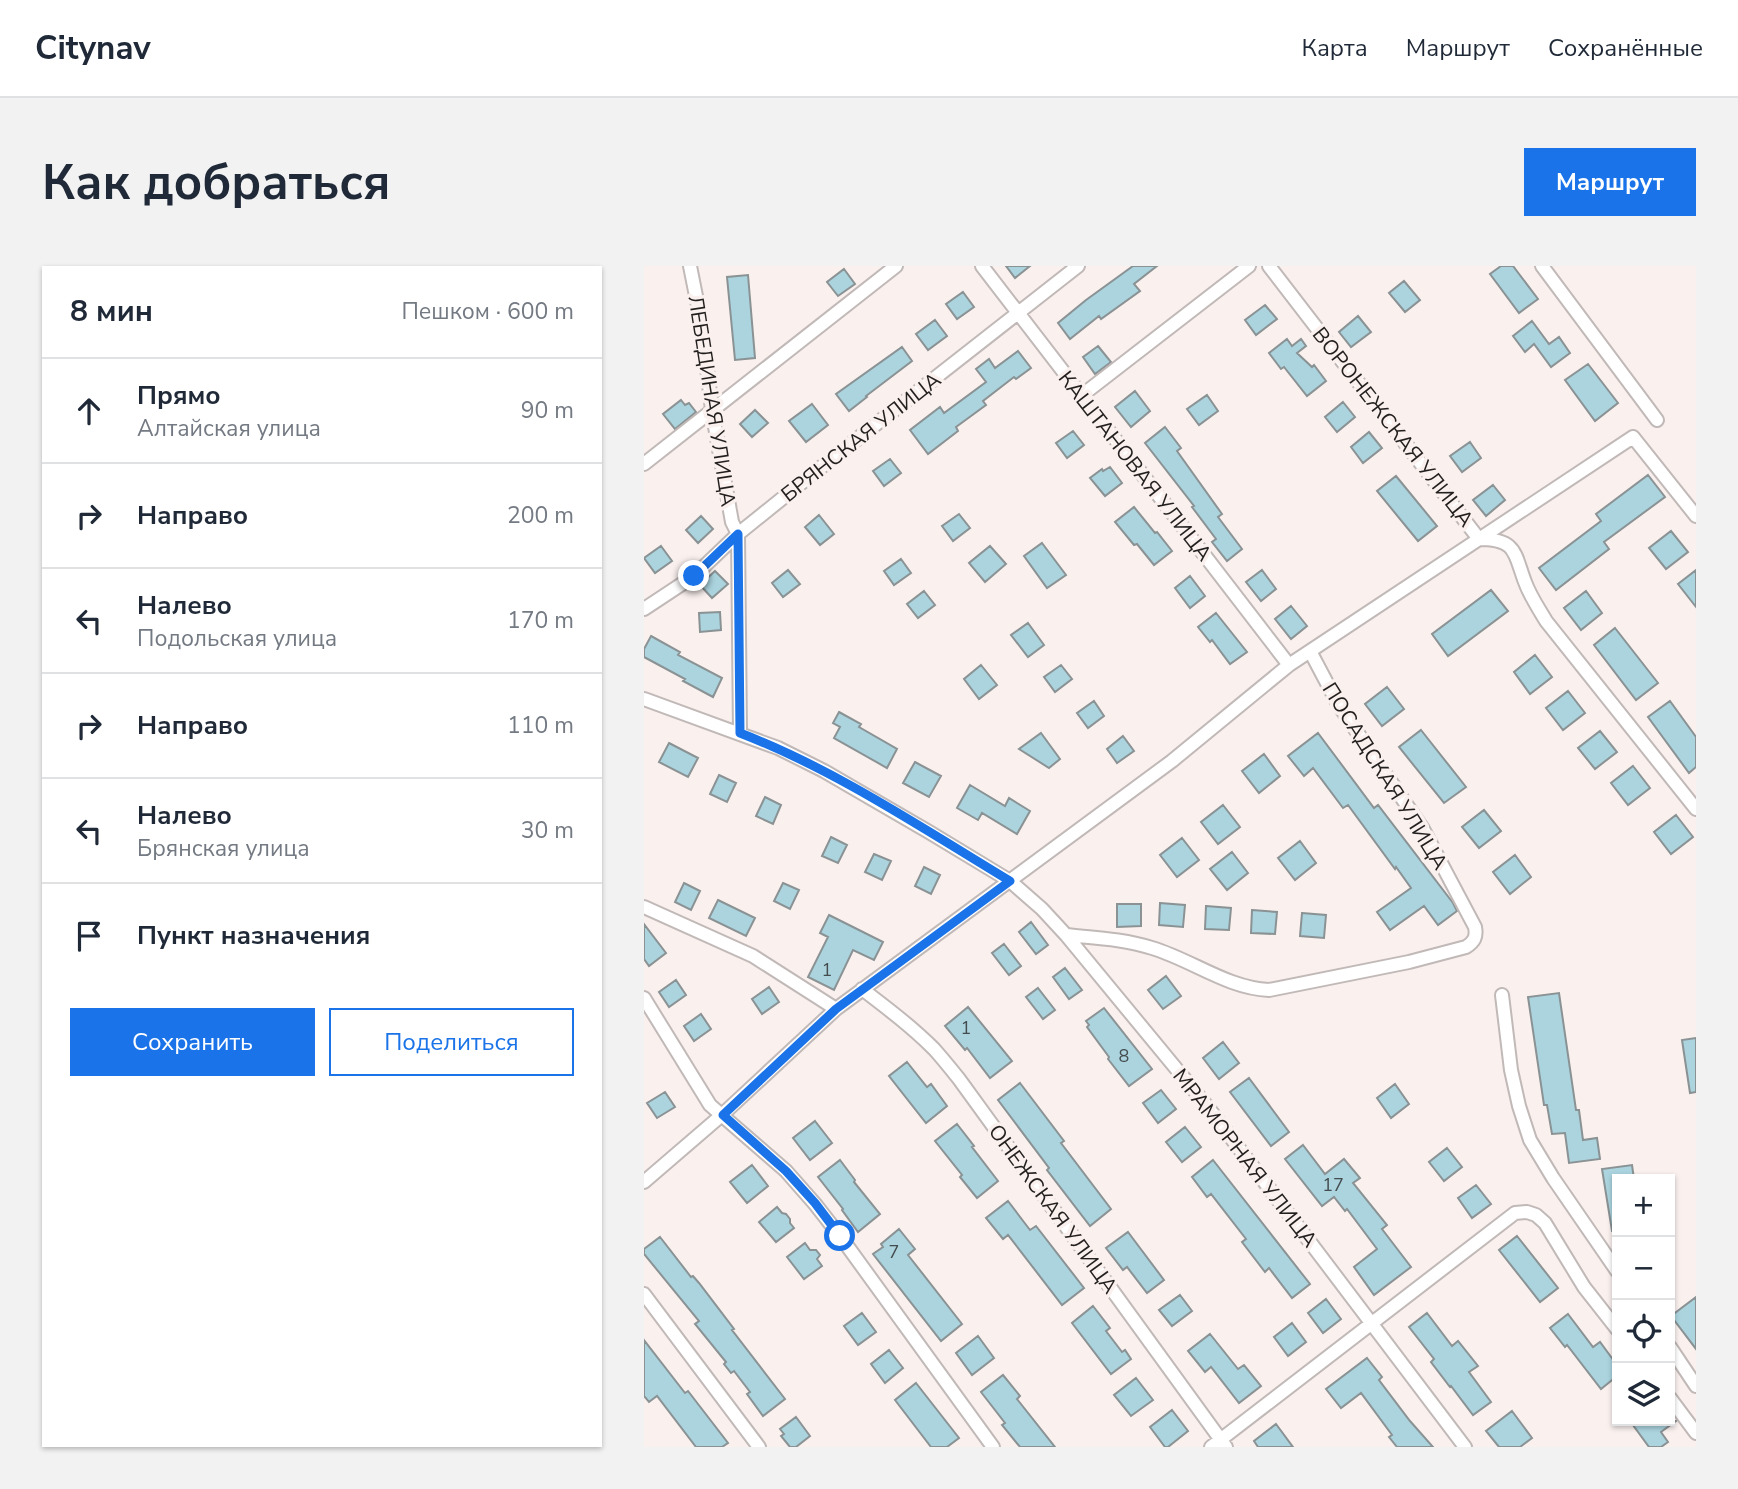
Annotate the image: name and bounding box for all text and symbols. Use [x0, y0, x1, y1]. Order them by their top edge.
text: Citynav [35, 26, 151, 71]
text: Карта [1302, 32, 1368, 64]
text: Маршрут [1406, 32, 1510, 64]
text: Сохранённые [1548, 32, 1703, 64]
button: Маршрут [1524, 148, 1696, 216]
text: Как добраться [42, 149, 390, 216]
text: 8 мин [70, 291, 153, 332]
street label: ЛЕБЕДИНАЯ УЛИЦА [682, 294, 742, 508]
text: Пешком · 600 m [401, 296, 574, 327]
street label: ВОРОНЕЖСКАЯ УЛИЦА [1306, 321, 1480, 533]
street label: КАШТАНОВАЯ УЛИЦА [1052, 365, 1218, 567]
street label: БРЯНСКАЯ УЛИЦА [775, 366, 947, 508]
text: Прямо [137, 378, 221, 413]
icon: ahead [70, 392, 108, 430]
text: 90 m [521, 395, 574, 426]
text: Алтайская улица [137, 413, 321, 444]
icon: right [70, 497, 108, 535]
text: Направо [137, 498, 248, 533]
text: 200 m [507, 500, 574, 531]
route end [678, 560, 709, 591]
text: Налево [137, 588, 232, 623]
icon: left [70, 602, 108, 640]
text: 170 m [507, 605, 574, 636]
text: Подольская улица [137, 623, 337, 654]
street label: ПОСАДСКАЯ УЛИЦА [1316, 677, 1454, 875]
icon: right [70, 707, 108, 745]
text: Направо [137, 708, 248, 743]
text: 110 m [507, 710, 574, 741]
text: Налево [137, 798, 232, 833]
icon: left [70, 812, 108, 850]
text: 30 m [521, 815, 574, 846]
text: Брянская улица [137, 833, 310, 864]
icon: arrive [70, 917, 108, 955]
text: Пункт назначения [137, 918, 370, 953]
house number: 1 [822, 958, 832, 982]
button: Сохранить [70, 1008, 315, 1076]
button: Поделиться [329, 1008, 574, 1076]
house number: 1 [961, 1016, 971, 1040]
house number: 8 [1119, 1044, 1129, 1068]
street label: МРАМОРНАЯ УЛИЦА [1166, 1063, 1324, 1253]
street label: ОНЕЖСКАЯ УЛИЦА [982, 1119, 1124, 1299]
house number: 17 [1322, 1173, 1344, 1197]
map controls [1612, 1174, 1675, 1426]
button: + [1612, 1174, 1675, 1237]
route start [824, 1220, 855, 1251]
button: − [1612, 1237, 1675, 1300]
house number: 7 [889, 1240, 899, 1264]
button: locate [1612, 1300, 1675, 1363]
button: layers [1612, 1363, 1675, 1426]

